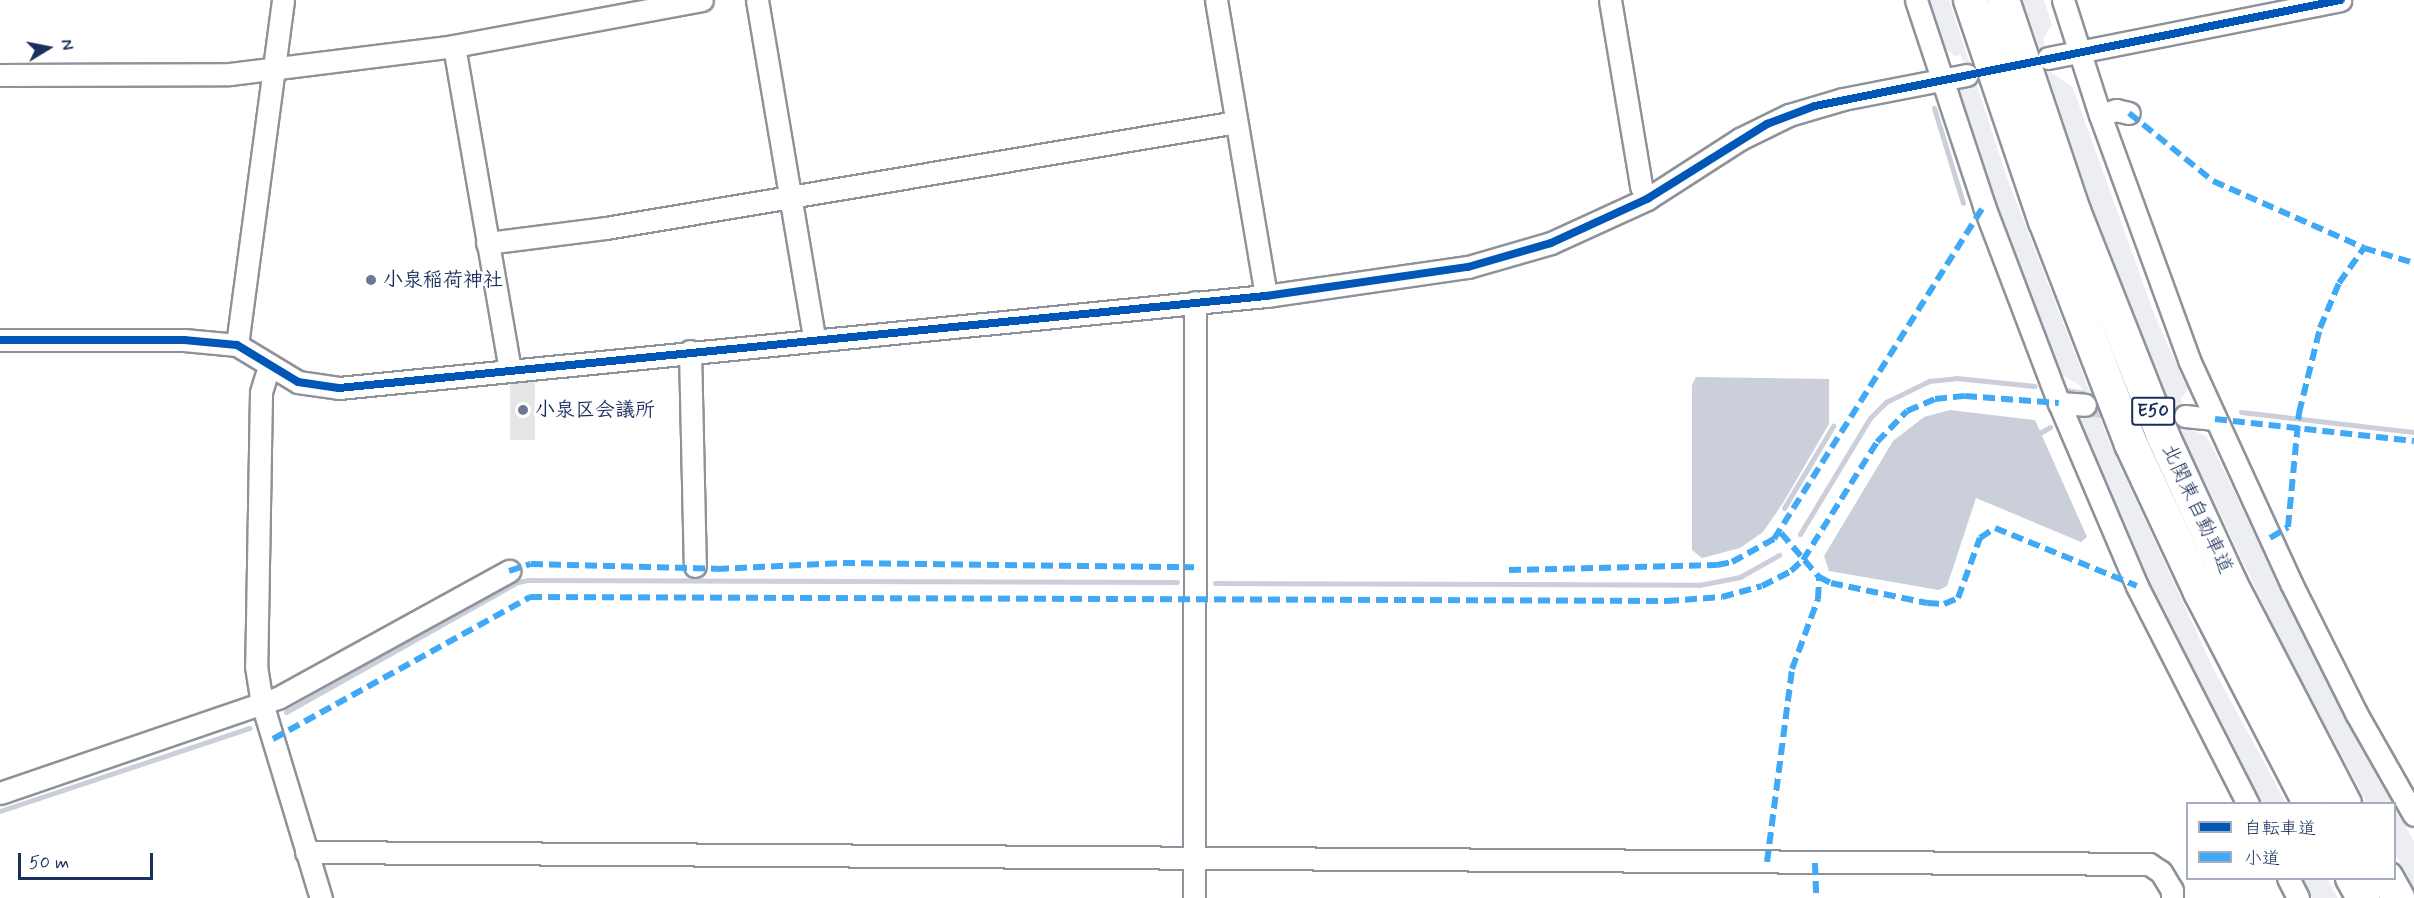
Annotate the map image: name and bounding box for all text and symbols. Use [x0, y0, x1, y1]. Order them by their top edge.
north arrow [18, 18, 78, 78]
text: N [55, 38, 77, 52]
place label: 小泉稲荷神社 [383, 268, 503, 292]
marker: 小泉稲荷神社 [364, 273, 378, 287]
road number: E50 [2130, 396, 2176, 426]
place label: 小泉区会議所 [535, 398, 655, 422]
marker: 小泉区会議所 [516, 403, 530, 417]
street label: 北関東自動車道 [2157, 440, 2237, 578]
legend [2186, 802, 2396, 880]
text: 自転車道 [2244, 817, 2316, 841]
scale bar [21, 841, 156, 879]
text: 小道 [2244, 847, 2280, 871]
text: 50 m [29, 851, 69, 875]

